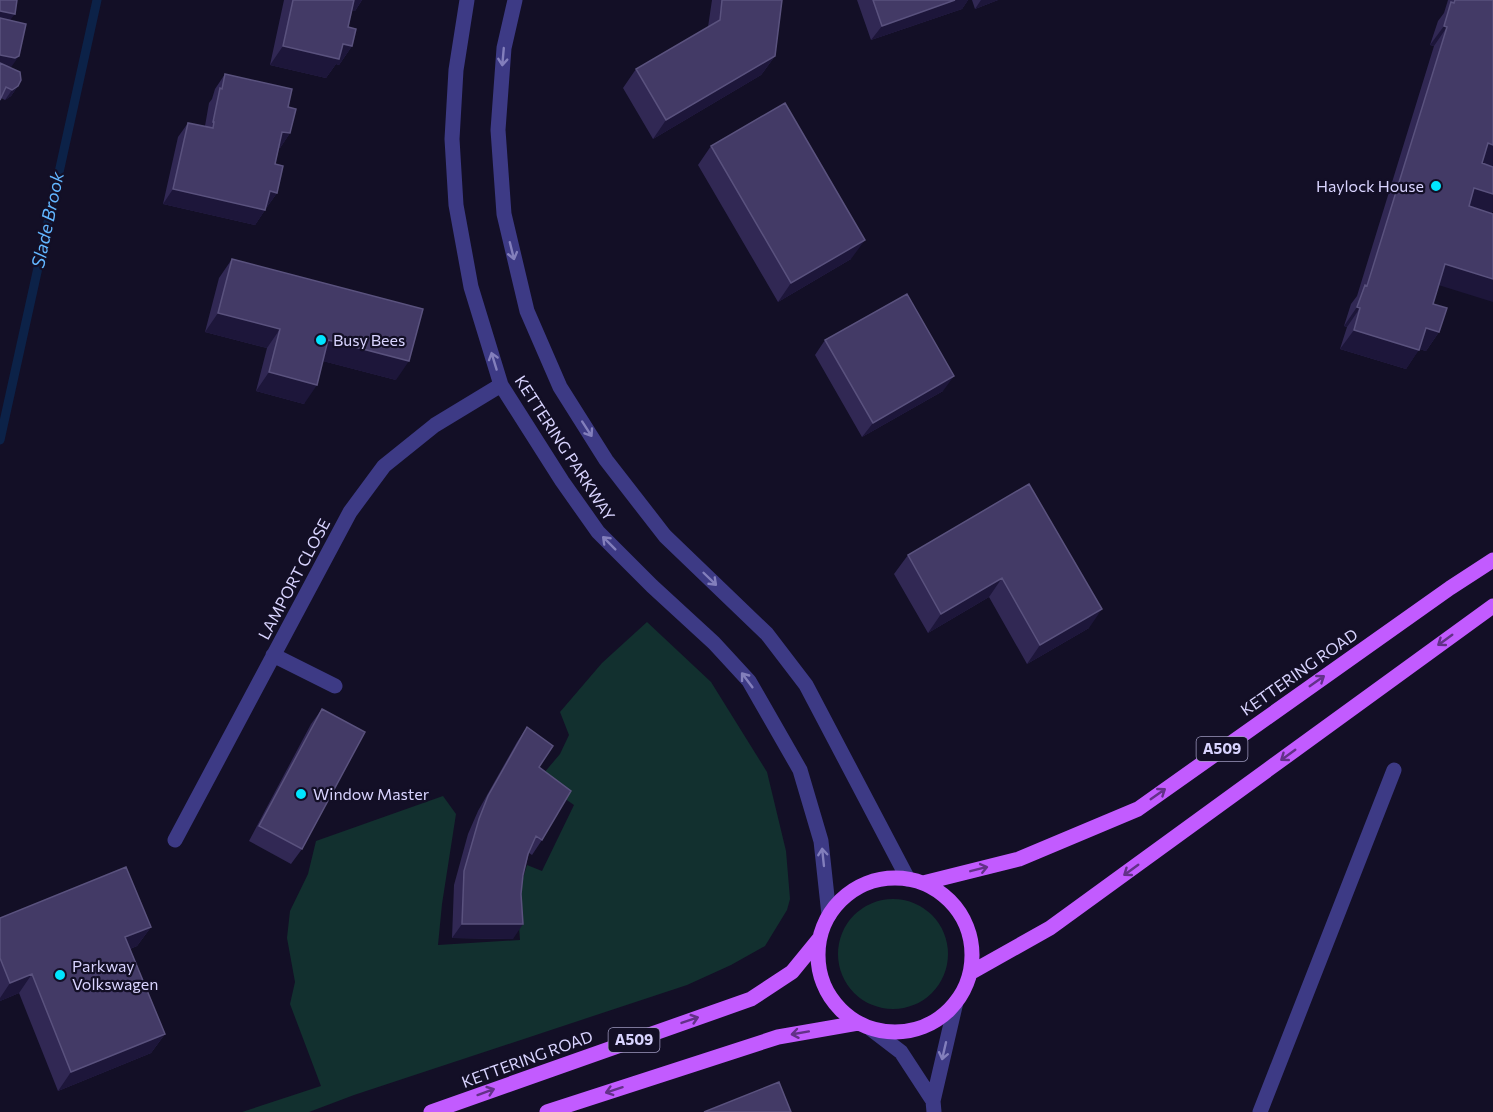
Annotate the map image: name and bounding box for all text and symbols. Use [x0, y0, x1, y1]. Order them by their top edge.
one-way arrow [498, 47, 509, 67]
water label: Slade Brook [26, 169, 68, 270]
place label: Haylock House [1316, 176, 1424, 195]
marker: Haylock House [1429, 179, 1443, 193]
one-way arrow [507, 241, 519, 260]
place label: Busy Bees [333, 330, 405, 349]
marker: Busy Bees [314, 333, 328, 347]
one-way arrow [488, 352, 499, 371]
street label: KETTERING PARKWAY [511, 372, 620, 524]
one-way arrow [580, 421, 593, 438]
street label: LAMPORT CLOSE [254, 515, 333, 642]
one-way arrow [601, 535, 616, 550]
one-way arrow [703, 572, 718, 586]
street label: KETTERING ROAD [1237, 624, 1361, 719]
one-way arrow [1438, 633, 1454, 646]
one-way arrow [740, 672, 753, 688]
one-way arrow [1309, 675, 1325, 687]
road number: A509 [1196, 737, 1248, 761]
one-way arrow [1280, 749, 1296, 761]
place label: Window Master [313, 784, 430, 803]
marker: Window Master [294, 787, 308, 801]
one-way arrow [1150, 788, 1166, 800]
one-way arrow [817, 847, 828, 867]
one-way arrow [970, 862, 989, 874]
one-way arrow [1123, 864, 1139, 876]
place label: Parkway Volkswagen [72, 956, 158, 993]
marker: Parkway Volkswagen [53, 968, 67, 982]
one-way arrow [680, 1014, 699, 1025]
street label: KETTERING ROAD [459, 1026, 595, 1091]
road number: A509 [608, 1028, 660, 1052]
one-way arrow [791, 1028, 810, 1039]
one-way arrow [938, 1042, 950, 1061]
one-way arrow [476, 1086, 495, 1097]
one-way arrow [605, 1086, 624, 1097]

